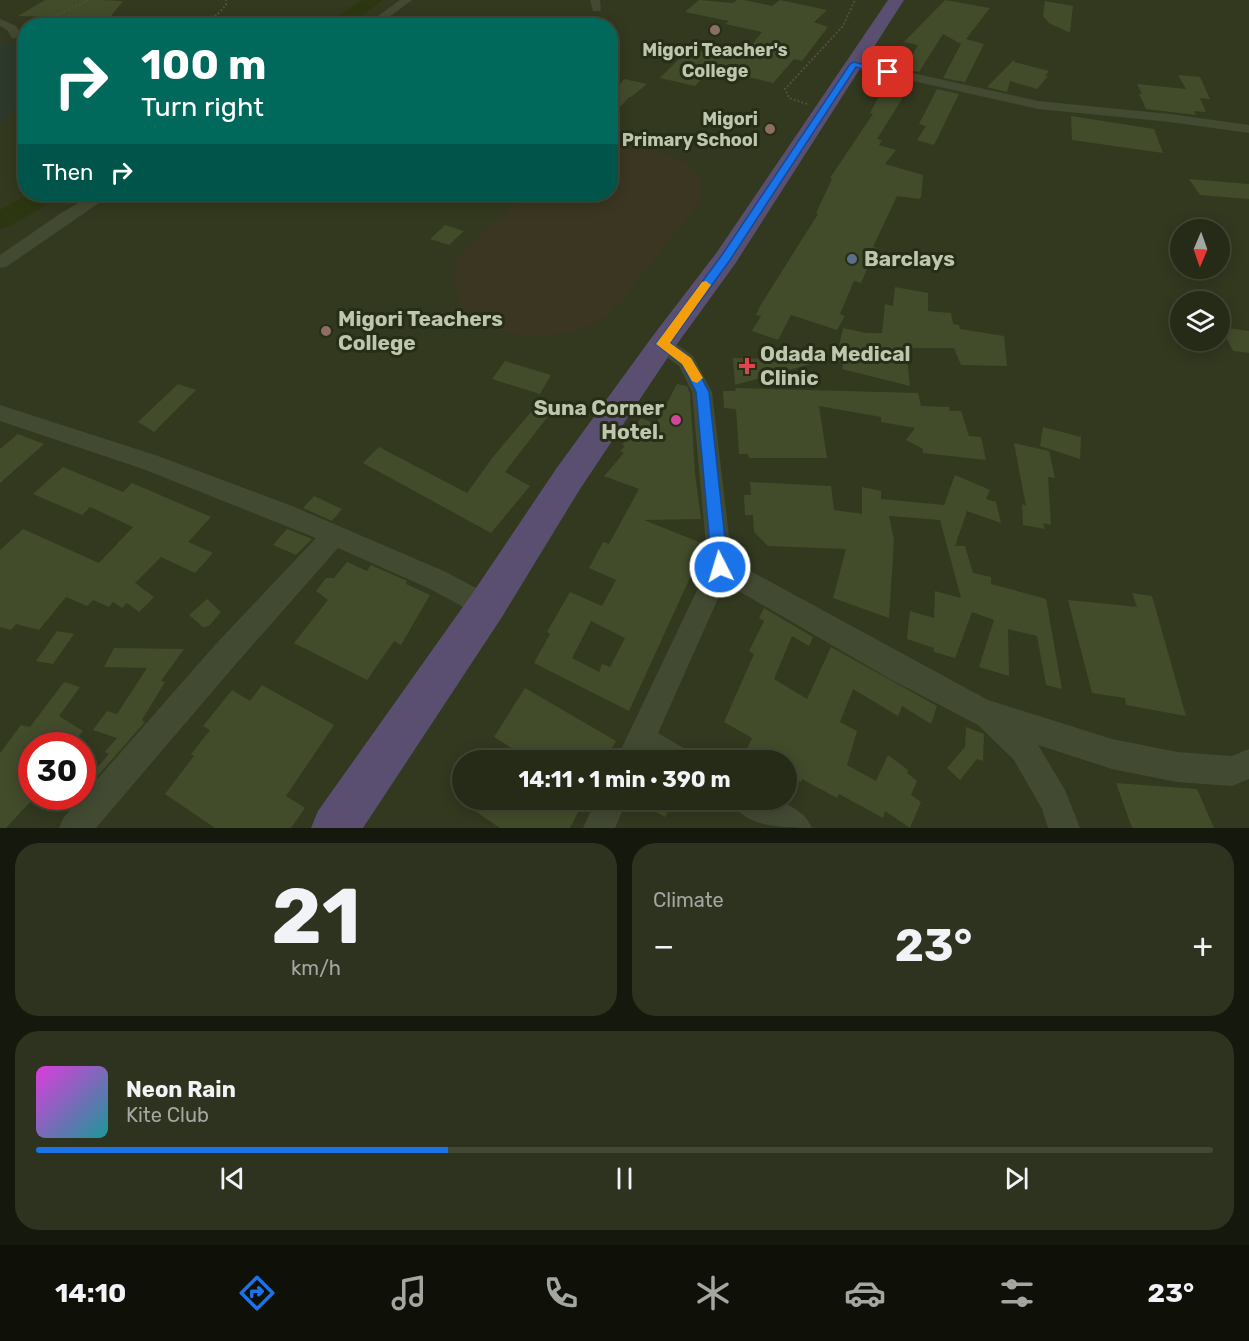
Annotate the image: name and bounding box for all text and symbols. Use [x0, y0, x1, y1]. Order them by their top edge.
marker: Migori Teacher's College [708, 23, 722, 37]
place label: Migori Teacher's College [642, 39, 788, 82]
text: 100 m [141, 40, 266, 90]
icon: right [42, 42, 120, 120]
pin [862, 46, 913, 97]
icon: arrive [871, 55, 904, 88]
text: Turn right [141, 91, 264, 123]
place label: Migori Primary School [622, 108, 758, 151]
marker: Migori Primary School [763, 122, 777, 136]
icon: right [105, 156, 138, 189]
text: Then [42, 159, 93, 186]
north arrow [1170, 219, 1230, 279]
map controls [1170, 219, 1230, 351]
place label: Barclays [864, 246, 955, 271]
marker: Barclays [845, 252, 859, 266]
button: layers [1170, 291, 1230, 351]
place label: Migori Teachers College [338, 306, 503, 355]
marker: Migori Teachers College [319, 324, 333, 338]
place label: Odada Medical Clinic [760, 341, 911, 390]
marker: Odada Medical Clinic [738, 357, 756, 375]
place label: Suna Corner Hotel. [534, 395, 664, 444]
marker: Suna Corner Hotel. [669, 413, 683, 427]
position arrow [688, 535, 752, 599]
speed limit sign: 30 [18, 732, 96, 810]
text: 14:11 · 1 min · 390 m [518, 766, 731, 793]
text: 21 [271, 870, 361, 963]
text: Climate [653, 888, 724, 912]
text: 23° [895, 919, 972, 972]
text: − [653, 926, 674, 965]
text: + [1192, 926, 1213, 965]
text: km/h [291, 956, 341, 980]
text: Neon Rain [126, 1076, 236, 1103]
text: Kite Club [126, 1103, 209, 1127]
icon: previous [216, 1162, 249, 1195]
icon: pause [608, 1162, 641, 1195]
icon: next [1000, 1162, 1033, 1195]
icon: directions [236, 1272, 278, 1314]
icon: music [388, 1272, 430, 1314]
icon: phone [540, 1272, 582, 1314]
icon: climate [692, 1272, 734, 1314]
icon: car [844, 1272, 886, 1314]
icon: filters [996, 1272, 1038, 1314]
text: 14:10 [55, 1277, 126, 1309]
text: 23° [1148, 1277, 1194, 1309]

